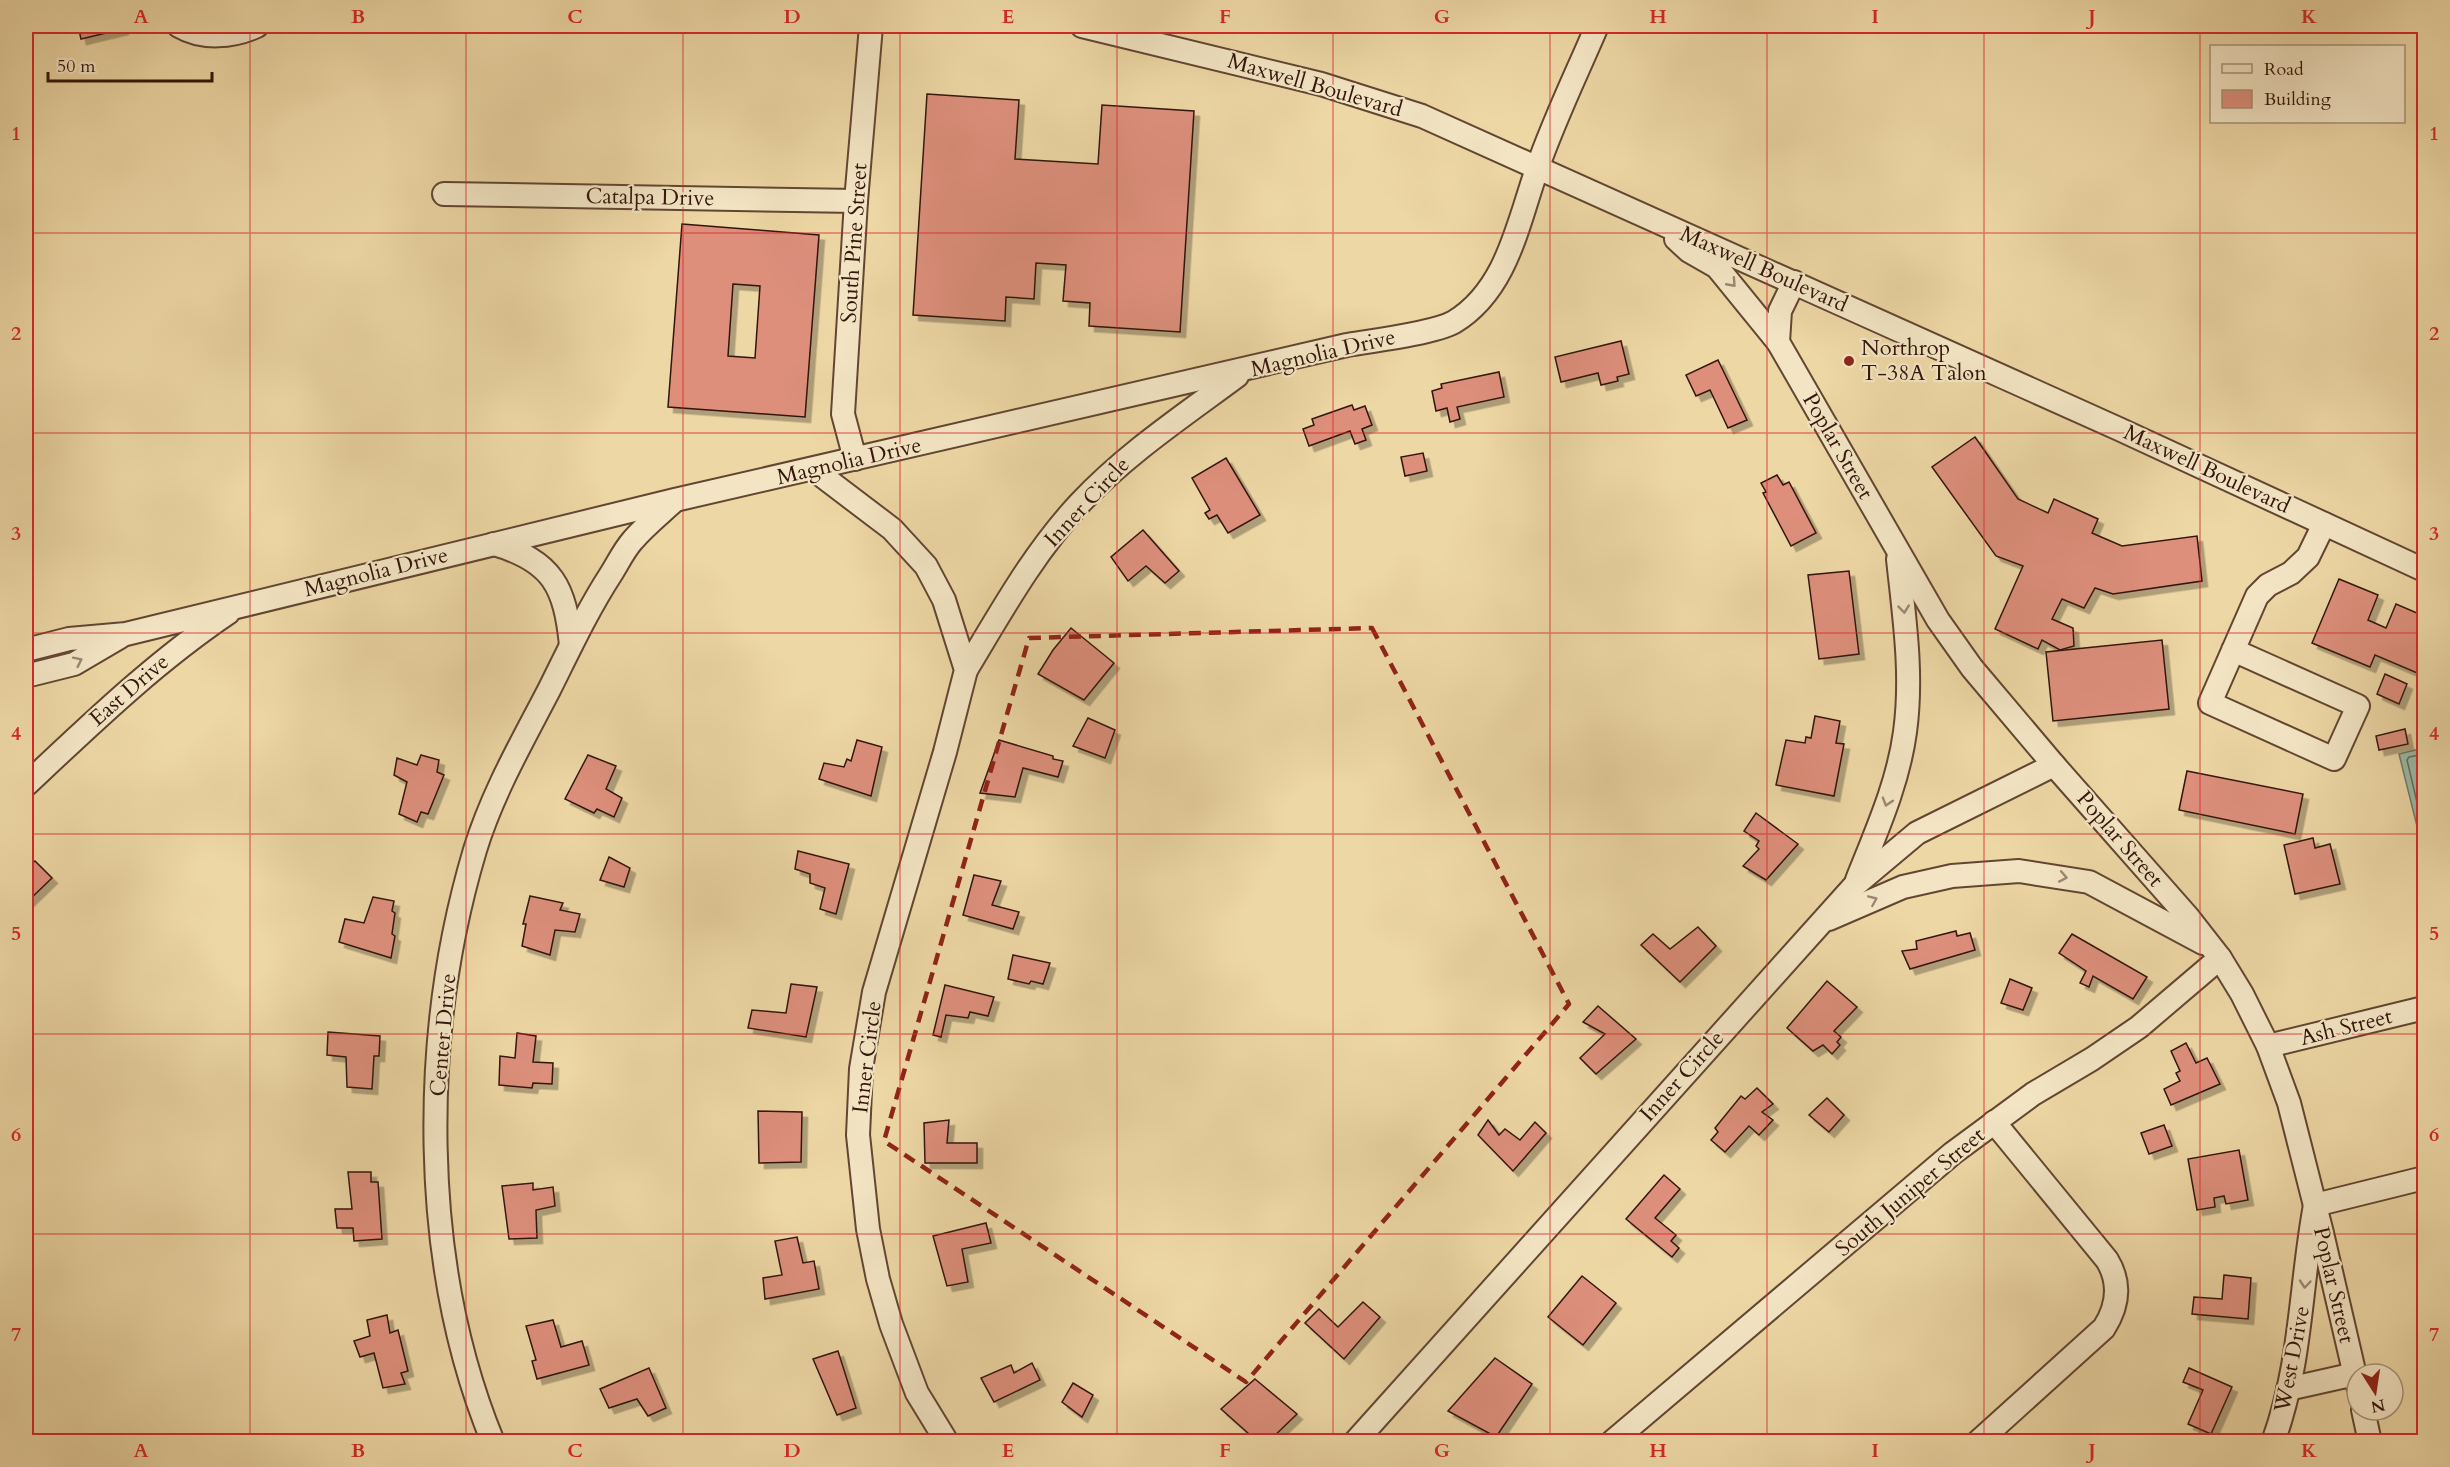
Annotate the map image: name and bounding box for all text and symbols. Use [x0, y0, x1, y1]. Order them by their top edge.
text: A [133, 3, 149, 30]
text: B [351, 3, 365, 30]
text: C [567, 3, 583, 30]
text: D [783, 3, 801, 30]
text: E [1002, 3, 1014, 30]
text: F [1219, 3, 1231, 30]
text: G [1434, 3, 1450, 30]
text: H [1649, 3, 1667, 30]
text: I [1871, 3, 1879, 30]
text: J [2085, 3, 2096, 30]
text: K [2301, 3, 2318, 30]
scale bar [48, 45, 212, 83]
legend [2210, 45, 2405, 123]
street label: Maxwell Boulevard [1224, 46, 1406, 124]
text: 50 m [57, 54, 96, 79]
text: Road [2264, 57, 2304, 82]
text: Building [2264, 87, 2332, 112]
text: 1 [11, 120, 21, 147]
text: 1 [2429, 120, 2439, 147]
street label: South Pine Street [833, 162, 875, 324]
street label: Catalpa Drive [585, 181, 715, 213]
street label: Maxwell Boulevard [1675, 219, 1853, 320]
one-way arrow [1725, 276, 1736, 287]
text: 2 [11, 320, 21, 347]
text: 2 [2429, 320, 2439, 347]
street label: Magnolia Drive [1248, 322, 1398, 384]
place label: Northrop T-38A Talon [1861, 333, 1987, 388]
marker: Northrop T-38A Talon [1842, 354, 1856, 368]
street label: Poplar Street [1795, 387, 1881, 505]
street label: Maxwell Boulevard [2119, 417, 2296, 521]
street label: Magnolia Drive [774, 430, 924, 492]
street label: Inner Circle [1037, 450, 1137, 554]
text: 3 [11, 520, 21, 547]
text: 3 [2429, 520, 2439, 547]
street label: Magnolia Drive [301, 540, 451, 604]
one-way arrow [1897, 605, 1910, 614]
street label: East Drive [83, 647, 175, 733]
one-way arrow [72, 656, 83, 668]
text: 4 [11, 720, 21, 747]
text: 4 [2429, 720, 2439, 747]
street label: Poplar Street [2070, 784, 2170, 894]
one-way arrow [1882, 796, 1894, 807]
one-way arrow [2058, 870, 2068, 883]
one-way arrow [1866, 895, 1877, 907]
text: 5 [11, 920, 21, 947]
text: 5 [2429, 920, 2439, 947]
street label: Center Drive [423, 972, 463, 1098]
street label: Inner Circle [845, 999, 889, 1115]
street label: Ash Street [2297, 1001, 2395, 1053]
street label: Inner Circle [1633, 1024, 1731, 1128]
street label: South Juniper Street [1829, 1120, 1991, 1263]
text: 6 [11, 1121, 21, 1148]
text: 6 [2429, 1121, 2439, 1148]
street label: Poplar Street [2306, 1224, 2362, 1346]
one-way arrow [2299, 1279, 2312, 1288]
street label: West Drive [2267, 1303, 2317, 1416]
text: 7 [11, 1321, 21, 1348]
text: 7 [2429, 1321, 2439, 1348]
north arrow [2345, 1362, 2405, 1422]
text: N [2369, 1393, 2387, 1418]
text: A [133, 1437, 149, 1464]
text: B [351, 1437, 365, 1464]
text: C [567, 1437, 583, 1464]
text: D [783, 1437, 801, 1464]
text: E [1002, 1437, 1014, 1464]
text: F [1219, 1437, 1231, 1464]
text: G [1434, 1437, 1450, 1464]
text: H [1649, 1437, 1667, 1464]
text: I [1871, 1437, 1879, 1464]
text: J [2085, 1437, 2096, 1464]
text: K [2301, 1437, 2318, 1464]

